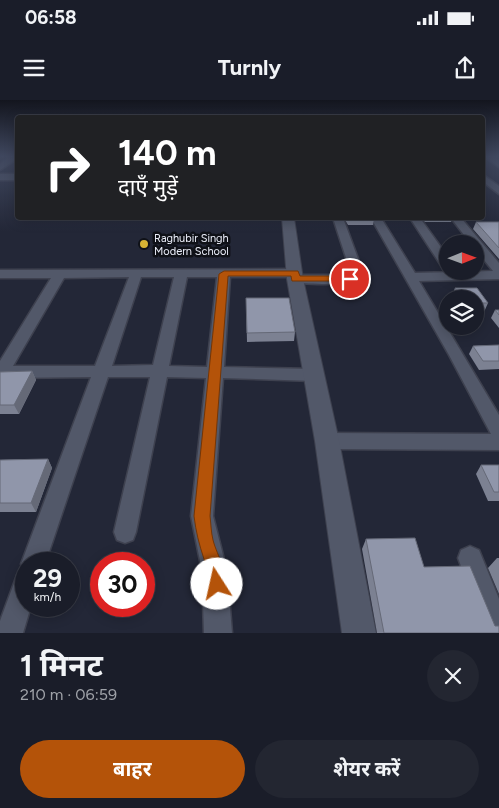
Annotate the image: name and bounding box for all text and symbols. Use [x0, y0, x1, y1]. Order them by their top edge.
text: 06:58 [25, 6, 77, 29]
icon: menu [20, 54, 48, 82]
text: Turnly [218, 54, 281, 81]
icon: share [451, 54, 479, 82]
text: 140 m [118, 132, 216, 174]
icon: right [35, 135, 100, 200]
text: दाएँ मुड़ें [118, 174, 178, 201]
place label: Raghubir Singh Modern School [154, 232, 229, 258]
north arrow [439, 235, 484, 280]
map controls [439, 235, 484, 335]
marker: Raghubir Singh Modern School [138, 238, 150, 250]
pin [329, 258, 371, 300]
icon: arrive [336, 265, 364, 293]
button: layers [439, 290, 484, 335]
speed limit sign: 30 [90, 552, 155, 617]
position arrow [190, 557, 242, 609]
text: 29 [33, 563, 62, 593]
text: km/h [34, 590, 61, 604]
text: 1 मिनट [20, 647, 103, 684]
button: close [427, 650, 479, 702]
text: 210 m · 06:59 [20, 685, 117, 704]
button: बाहर [20, 740, 245, 798]
button: शेयर करें [255, 740, 479, 798]

